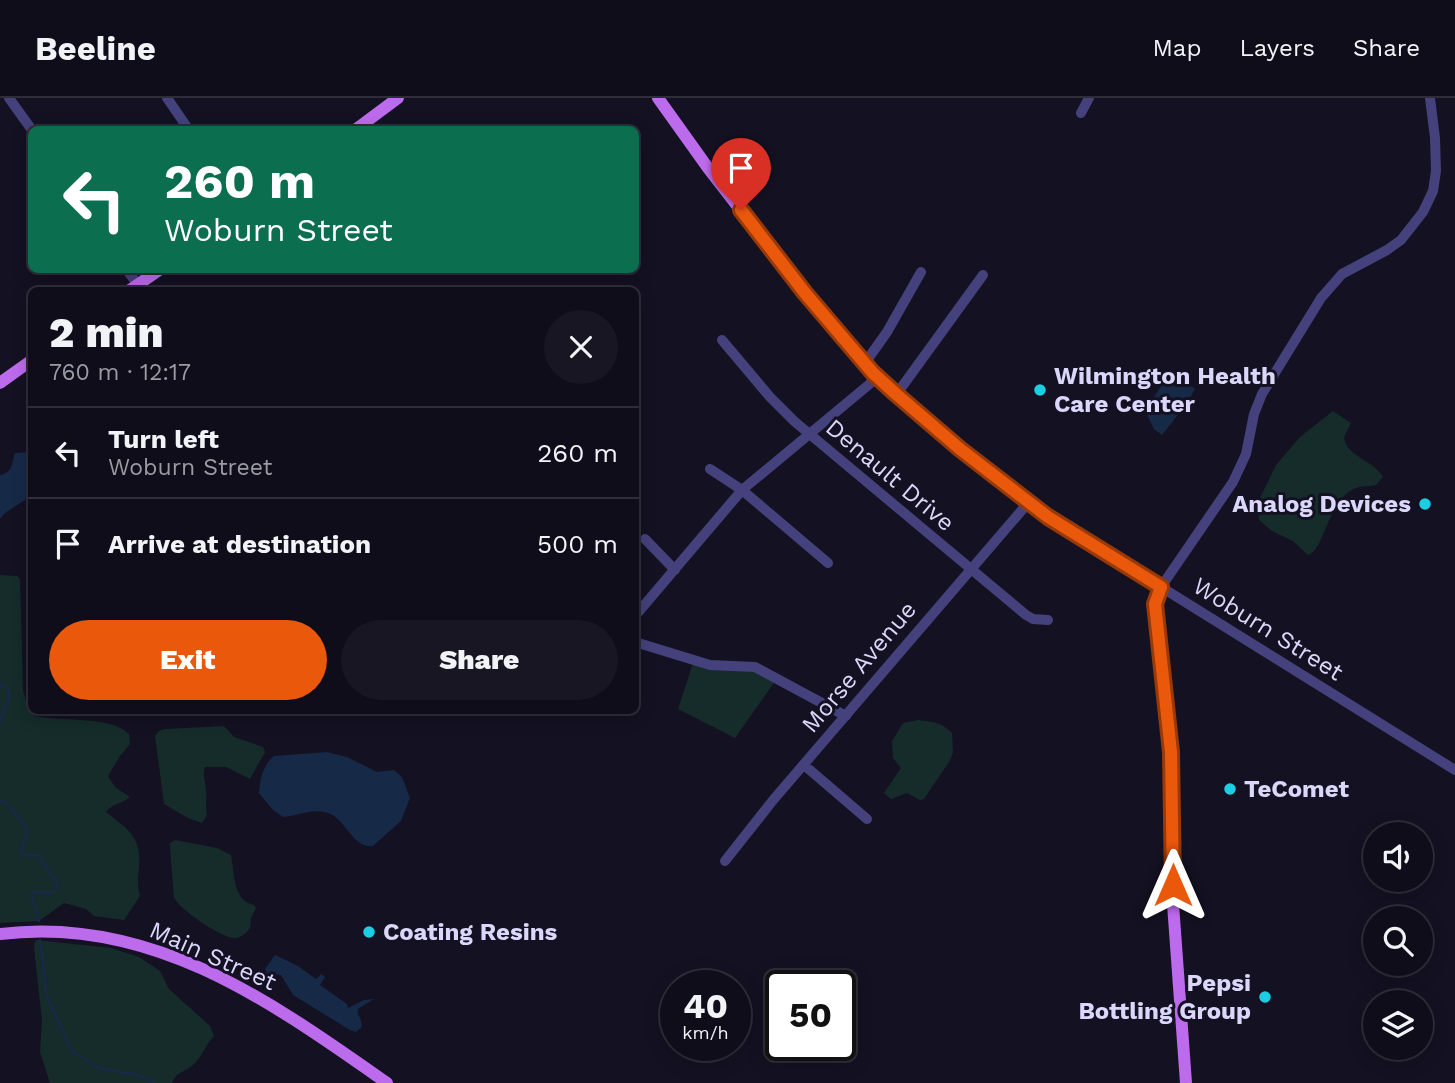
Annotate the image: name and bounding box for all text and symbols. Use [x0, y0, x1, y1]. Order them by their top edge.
text: Beeline [35, 29, 156, 68]
text: Map [1153, 34, 1201, 62]
text: Layers [1239, 34, 1315, 62]
text: Share [1353, 34, 1420, 62]
pin [711, 138, 771, 210]
icon: arrive [722, 149, 760, 187]
text: 260 m [164, 152, 315, 210]
icon: left [49, 154, 140, 245]
text: Woburn Street [164, 211, 393, 249]
text: 2 min [49, 308, 163, 357]
button: close [544, 310, 618, 384]
text: 760 m · 12:17 [49, 359, 191, 386]
place label: Wilmington Health Care Center [1054, 362, 1276, 418]
marker: Wilmington Health Care Center [1032, 382, 1048, 398]
street label: Denault Drive [820, 413, 960, 537]
text: Turn left [108, 424, 219, 454]
icon: left [49, 434, 87, 472]
text: 260 m [537, 438, 618, 468]
text: Woburn Street [108, 454, 272, 481]
place label: Analog Devices [1232, 490, 1411, 518]
marker: Analog Devices [1417, 496, 1433, 512]
icon: arrive [49, 525, 87, 563]
text: Arrive at destination [108, 529, 371, 559]
text: 500 m [537, 529, 618, 559]
street label: Woburn Street [1188, 572, 1348, 686]
street label: Morse Avenue [796, 596, 922, 738]
button: Exit [49, 620, 327, 700]
button: Share [341, 620, 618, 700]
place label: TeComet [1244, 775, 1349, 803]
marker: TeComet [1222, 781, 1238, 797]
map controls [1363, 822, 1433, 1060]
button: sound [1363, 822, 1433, 892]
position arrow [1136, 848, 1210, 922]
button: search [1363, 906, 1433, 976]
street label: Main Street [145, 916, 281, 996]
place label: Coating Resins [383, 918, 558, 946]
marker: Coating Resins [361, 924, 377, 940]
place label: Pepsi Bottling Group [1078, 969, 1251, 1025]
speed limit sign: 50 [765, 970, 856, 1061]
text: 40 [683, 985, 728, 1027]
marker: Pepsi Bottling Group [1257, 989, 1273, 1005]
button: layers [1363, 990, 1433, 1060]
text: km/h [682, 1022, 729, 1043]

